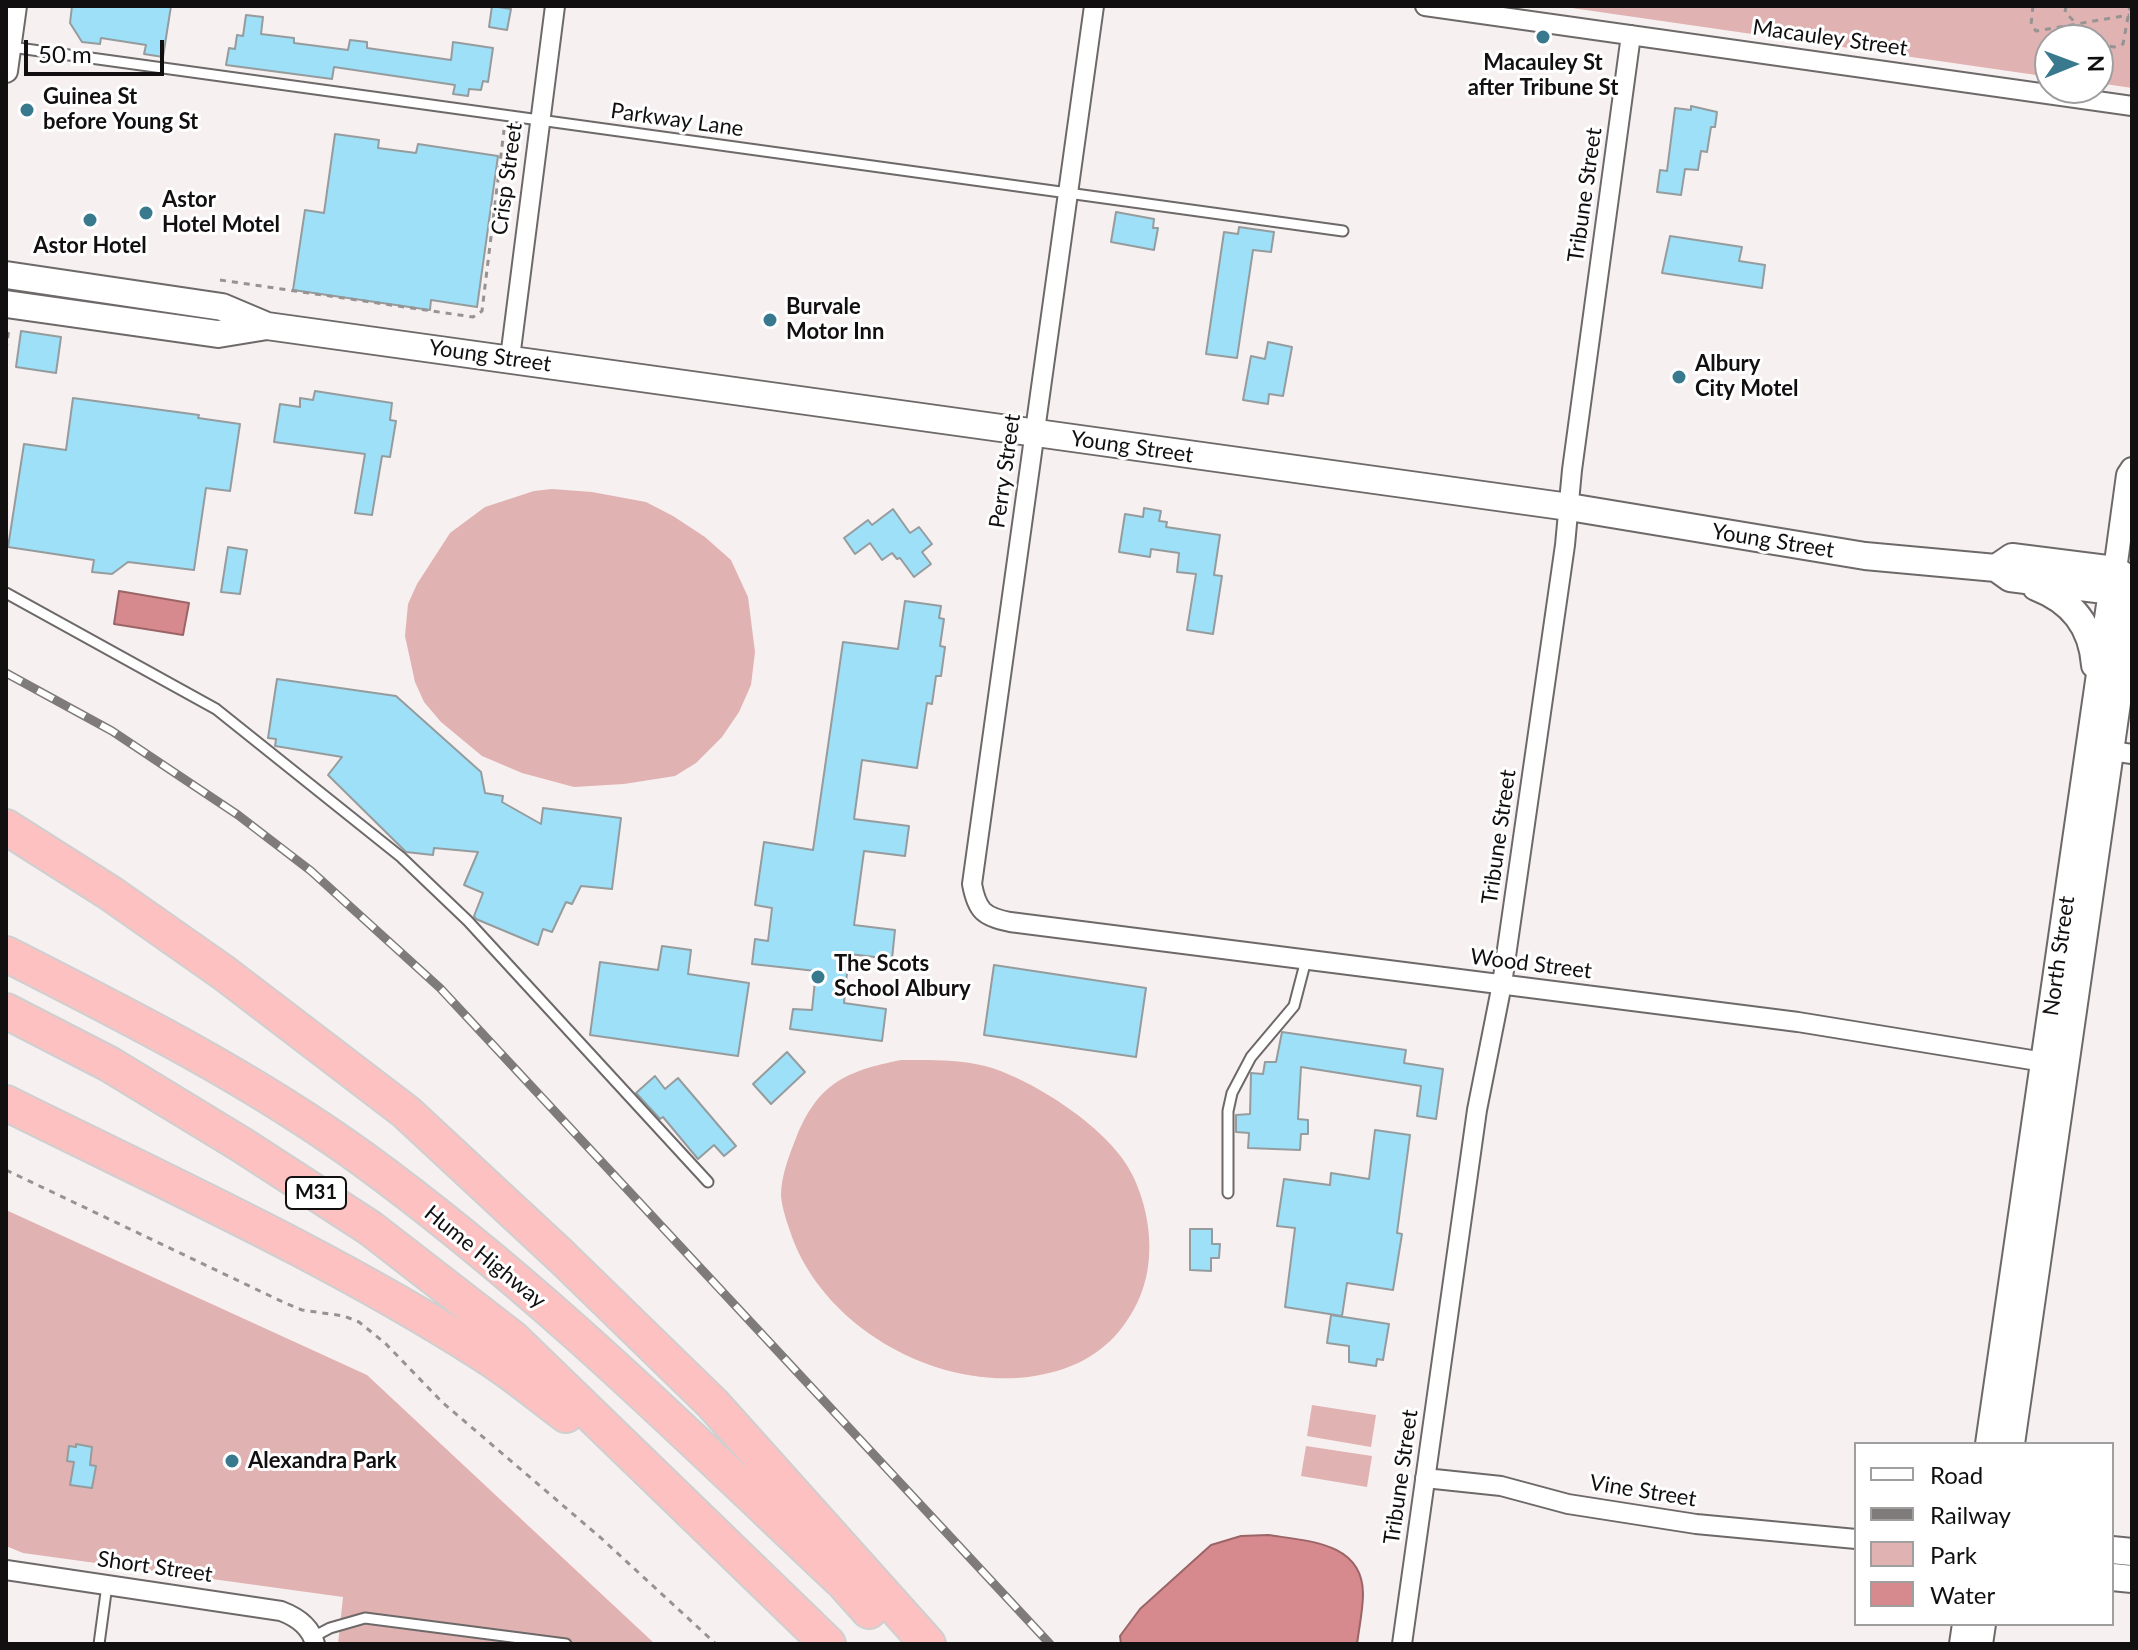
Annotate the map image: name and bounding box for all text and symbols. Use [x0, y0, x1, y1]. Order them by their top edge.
street label: Macauley Street [1751, 14, 1909, 62]
scale bar [28, 24, 168, 74]
north arrow [2034, 24, 2114, 104]
marker: Macauley St after Tribune St [1534, 28, 1552, 46]
text: 50 m [38, 39, 92, 68]
place label: Macauley St after Tribune St [1468, 50, 1618, 102]
text: N [2083, 55, 2110, 72]
place label: Guinea St before Young St [43, 84, 198, 136]
street label: Parkway Lane [609, 98, 745, 142]
marker: Guinea St before Young St [18, 101, 36, 119]
street label: Crisp Street [486, 121, 528, 237]
street label: Tribune Street [1562, 126, 1608, 264]
place label: Astor Hotel Motel [162, 187, 280, 238]
marker: Astor Hotel Motel [137, 204, 155, 222]
marker: Astor Hotel [81, 211, 99, 229]
place label: Astor Hotel [33, 233, 147, 259]
place label: Burvale Motor Inn [786, 294, 884, 346]
marker: Burvale Motor Inn [761, 311, 779, 329]
street label: Young Street [427, 334, 553, 378]
place label: Albury City Motel [1695, 351, 1798, 402]
marker: Albury City Motel [1670, 368, 1688, 386]
street label: Perry Street [984, 412, 1026, 530]
street label: Young Street [1069, 425, 1195, 469]
street label: Young Street [1710, 518, 1836, 564]
street label: Tribune Street [1476, 768, 1522, 906]
street label: North Street [2038, 894, 2080, 1018]
street label: Wood Street [1469, 943, 1593, 985]
place label: The Scots School Albury [834, 951, 971, 1002]
marker: The Scots School Albury [809, 968, 827, 986]
road number: M31 [286, 1177, 346, 1209]
street label: Hume Highway [419, 1200, 551, 1314]
street label: Tribune Street [1378, 1408, 1424, 1546]
legend [1854, 1442, 2114, 1626]
place label: Alexandra Park [248, 1448, 397, 1474]
marker: Alexandra Park [223, 1452, 241, 1470]
text: Road [1930, 1460, 1983, 1489]
street label: Vine Street [1588, 1470, 1698, 1512]
text: Railway [1930, 1500, 2011, 1529]
text: Park [1930, 1540, 1977, 1569]
street label: Short Street [96, 1546, 214, 1588]
text: Water [1930, 1580, 1995, 1609]

